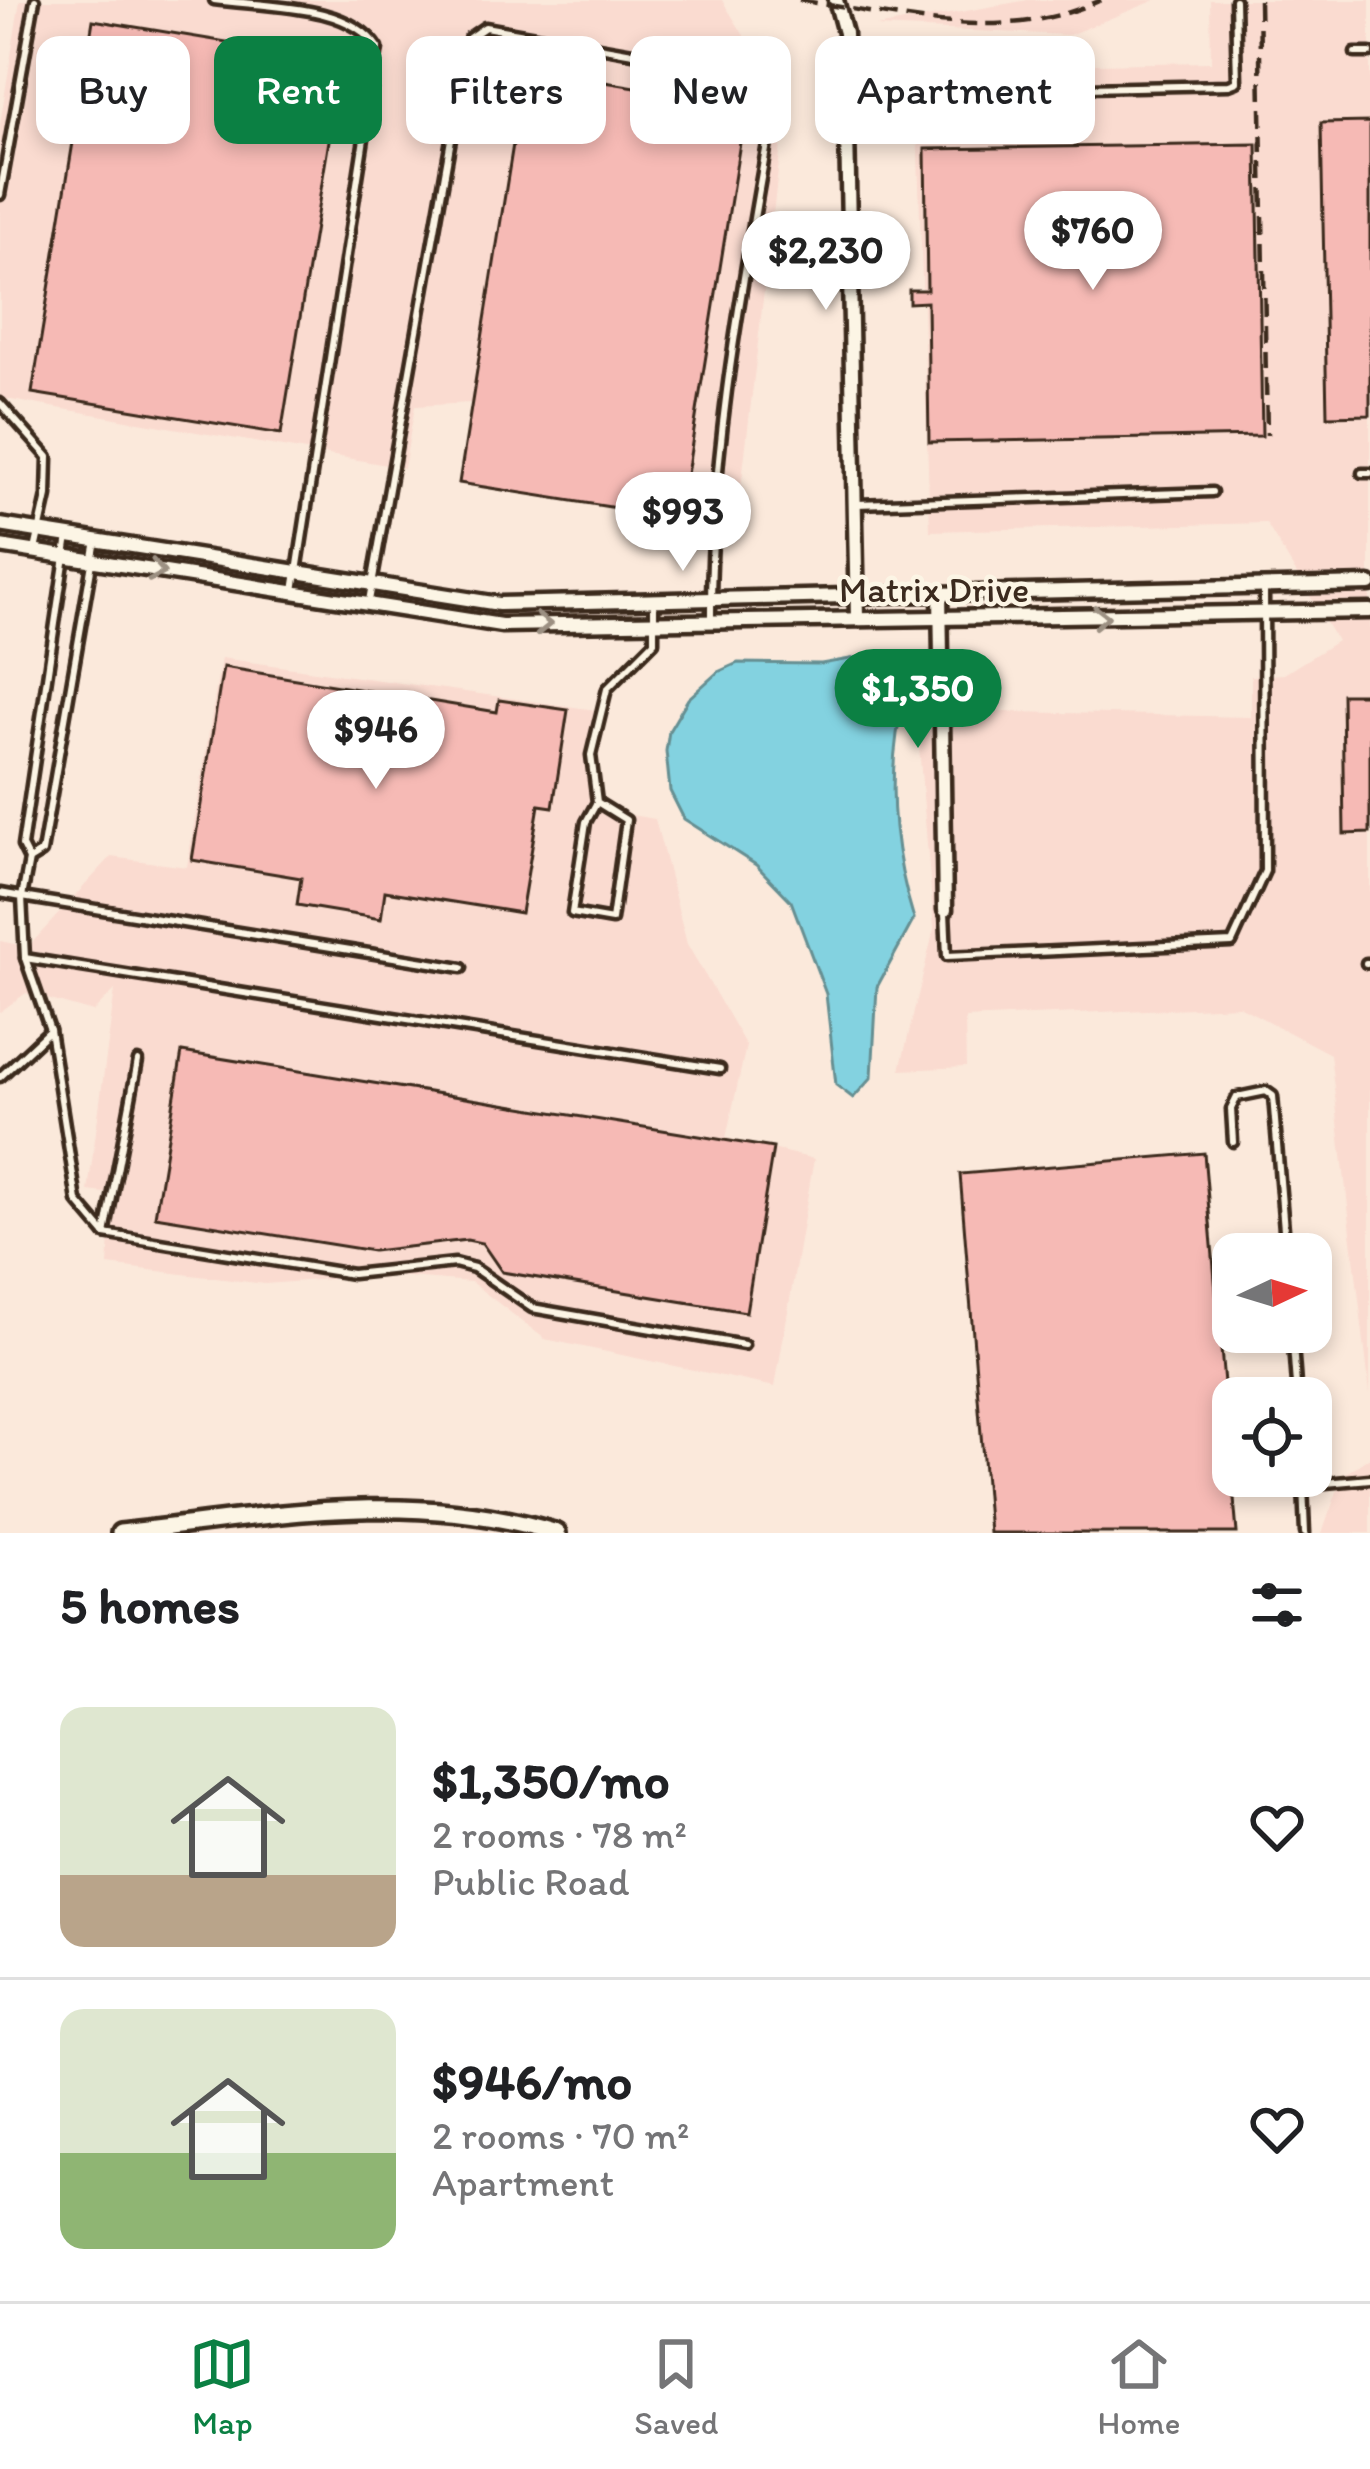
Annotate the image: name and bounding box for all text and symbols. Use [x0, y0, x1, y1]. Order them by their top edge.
chip: Buy [36, 36, 190, 144]
chip: Rent [214, 36, 382, 144]
chip: Filters [406, 36, 606, 144]
chip: New [630, 36, 791, 144]
chip: Apartment [815, 36, 1095, 144]
pin: $760 [1022, 191, 1164, 293]
text: $760 [1051, 206, 1135, 253]
pin: $2,230 [728, 211, 924, 313]
text: $2,230 [768, 226, 884, 273]
pin: $993 [612, 472, 754, 574]
text: $993 [642, 487, 724, 534]
one-way arrow [147, 557, 167, 583]
street label: Matrix Drive [839, 568, 1029, 611]
one-way arrow [1092, 605, 1111, 631]
one-way arrow [534, 611, 553, 637]
pin: $1,350 [820, 649, 1016, 751]
text: $1,350 [862, 664, 974, 711]
pin: $946 [305, 690, 447, 792]
text: $946 [334, 705, 418, 752]
north arrow [1212, 1233, 1332, 1353]
map controls [1212, 1233, 1332, 1497]
button: locate [1212, 1377, 1332, 1497]
icon: filters [1244, 1572, 1310, 1638]
text: 5 homes [60, 1575, 240, 1636]
text: $1,350/mo [432, 1750, 670, 1811]
icon: home [156, 1755, 300, 1899]
icon: heart [1244, 1794, 1310, 1860]
text: 2 rooms · 78 m² [432, 1811, 687, 1858]
text: Public Road [432, 1858, 629, 1905]
text: $946/mo [432, 2051, 632, 2112]
icon: home [156, 2057, 300, 2201]
icon: heart [1244, 2096, 1310, 2162]
text: 2 rooms · 70 m² [432, 2112, 690, 2159]
text: Apartment [432, 2159, 614, 2206]
tab: Map [189, 2331, 255, 2442]
tab: Saved [634, 2331, 719, 2442]
tab: Home [1097, 2331, 1181, 2442]

